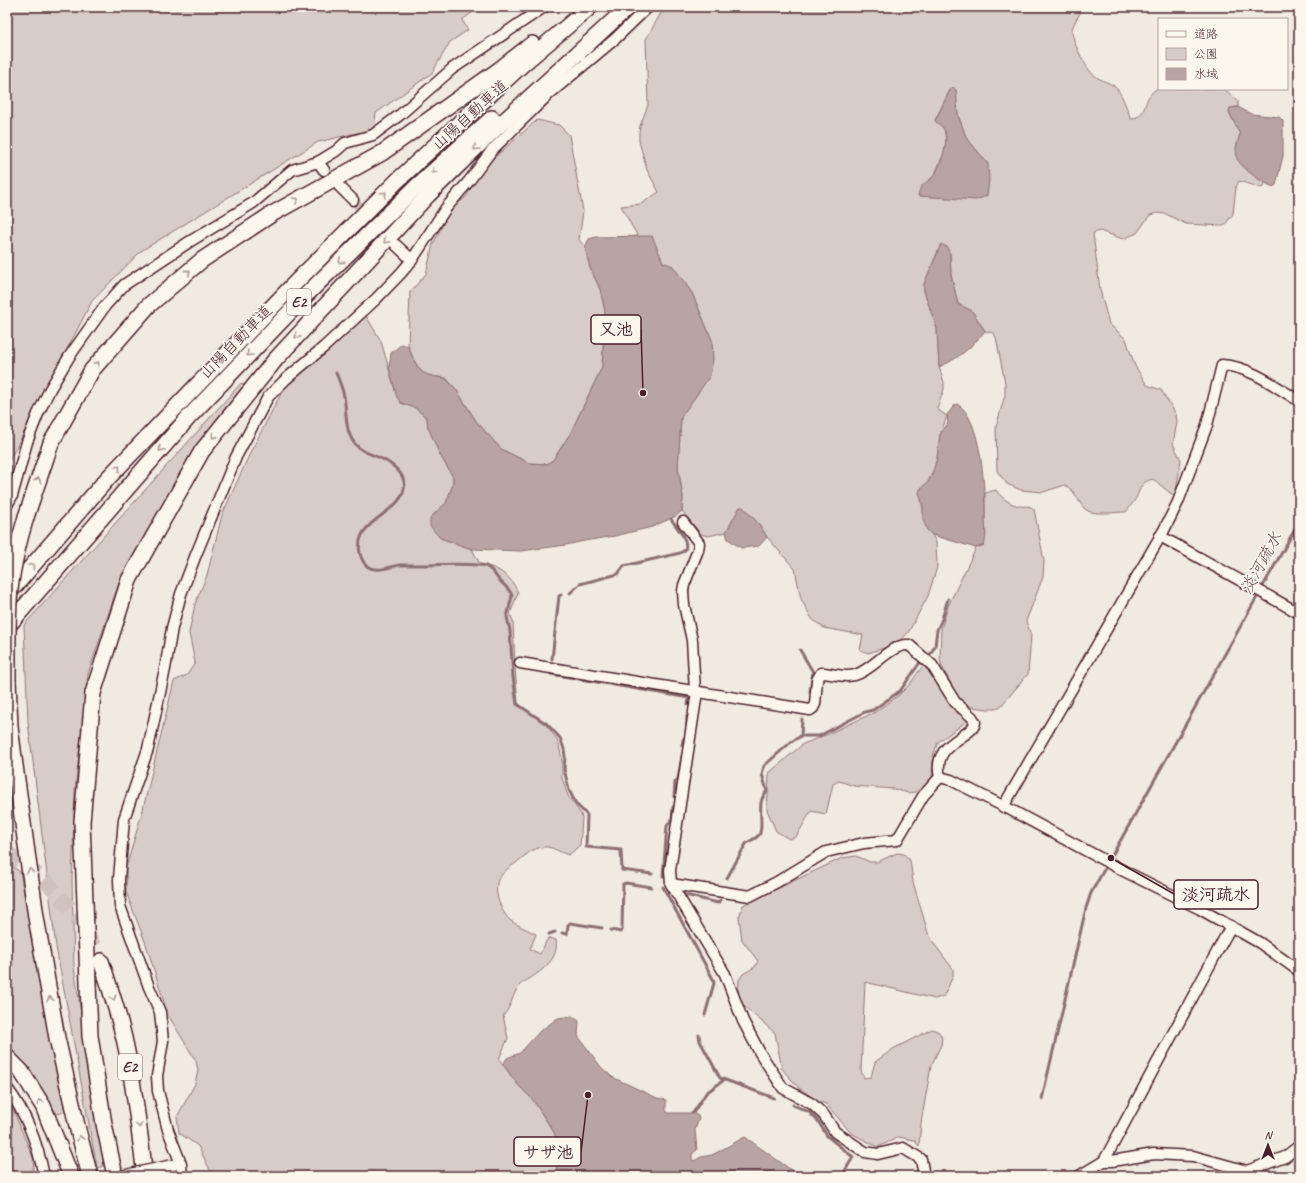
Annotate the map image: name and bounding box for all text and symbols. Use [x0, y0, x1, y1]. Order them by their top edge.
legend [1158, 18, 1288, 90]
text: 道路 [1194, 26, 1218, 42]
text: 公園 [1194, 46, 1218, 62]
text: 水域 [1194, 66, 1218, 82]
street label: 山陽自動車道 [428, 75, 512, 155]
one-way arrow [473, 143, 481, 151]
one-way arrow [431, 166, 439, 174]
one-way arrow [379, 191, 387, 199]
one-way arrow [292, 198, 299, 205]
one-way arrow [383, 236, 390, 244]
one-way arrow [338, 256, 346, 264]
one-way arrow [183, 270, 191, 277]
road number: E2 [287, 289, 311, 315]
street label: 山陽自動車道 [195, 301, 277, 383]
callout: 又池 [591, 315, 641, 344]
text: 又池 [599, 319, 633, 340]
one-way arrow [295, 331, 302, 339]
one-way arrow [247, 349, 254, 357]
one-way arrow [92, 362, 99, 369]
one-way arrow [212, 432, 219, 439]
one-way arrow [158, 444, 165, 452]
one-way arrow [113, 465, 121, 473]
one-way arrow [34, 476, 42, 483]
water label: 淡河疏水 [1235, 528, 1287, 598]
one-way arrow [28, 563, 35, 570]
one-way arrow [26, 868, 35, 874]
callout: 淡河疏水 [1174, 880, 1258, 909]
text: 淡河疏水 [1182, 884, 1250, 905]
one-way arrow [108, 994, 117, 1001]
one-way arrow [46, 996, 55, 1003]
road number: E2 [118, 1054, 142, 1080]
one-way arrow [37, 1099, 44, 1106]
one-way arrow [134, 1122, 143, 1128]
north arrow [1248, 1125, 1288, 1165]
text: N [1265, 1128, 1274, 1142]
one-way arrow [76, 1135, 85, 1142]
callout: サザ池 [514, 1137, 581, 1166]
text: サザ池 [523, 1142, 574, 1163]

